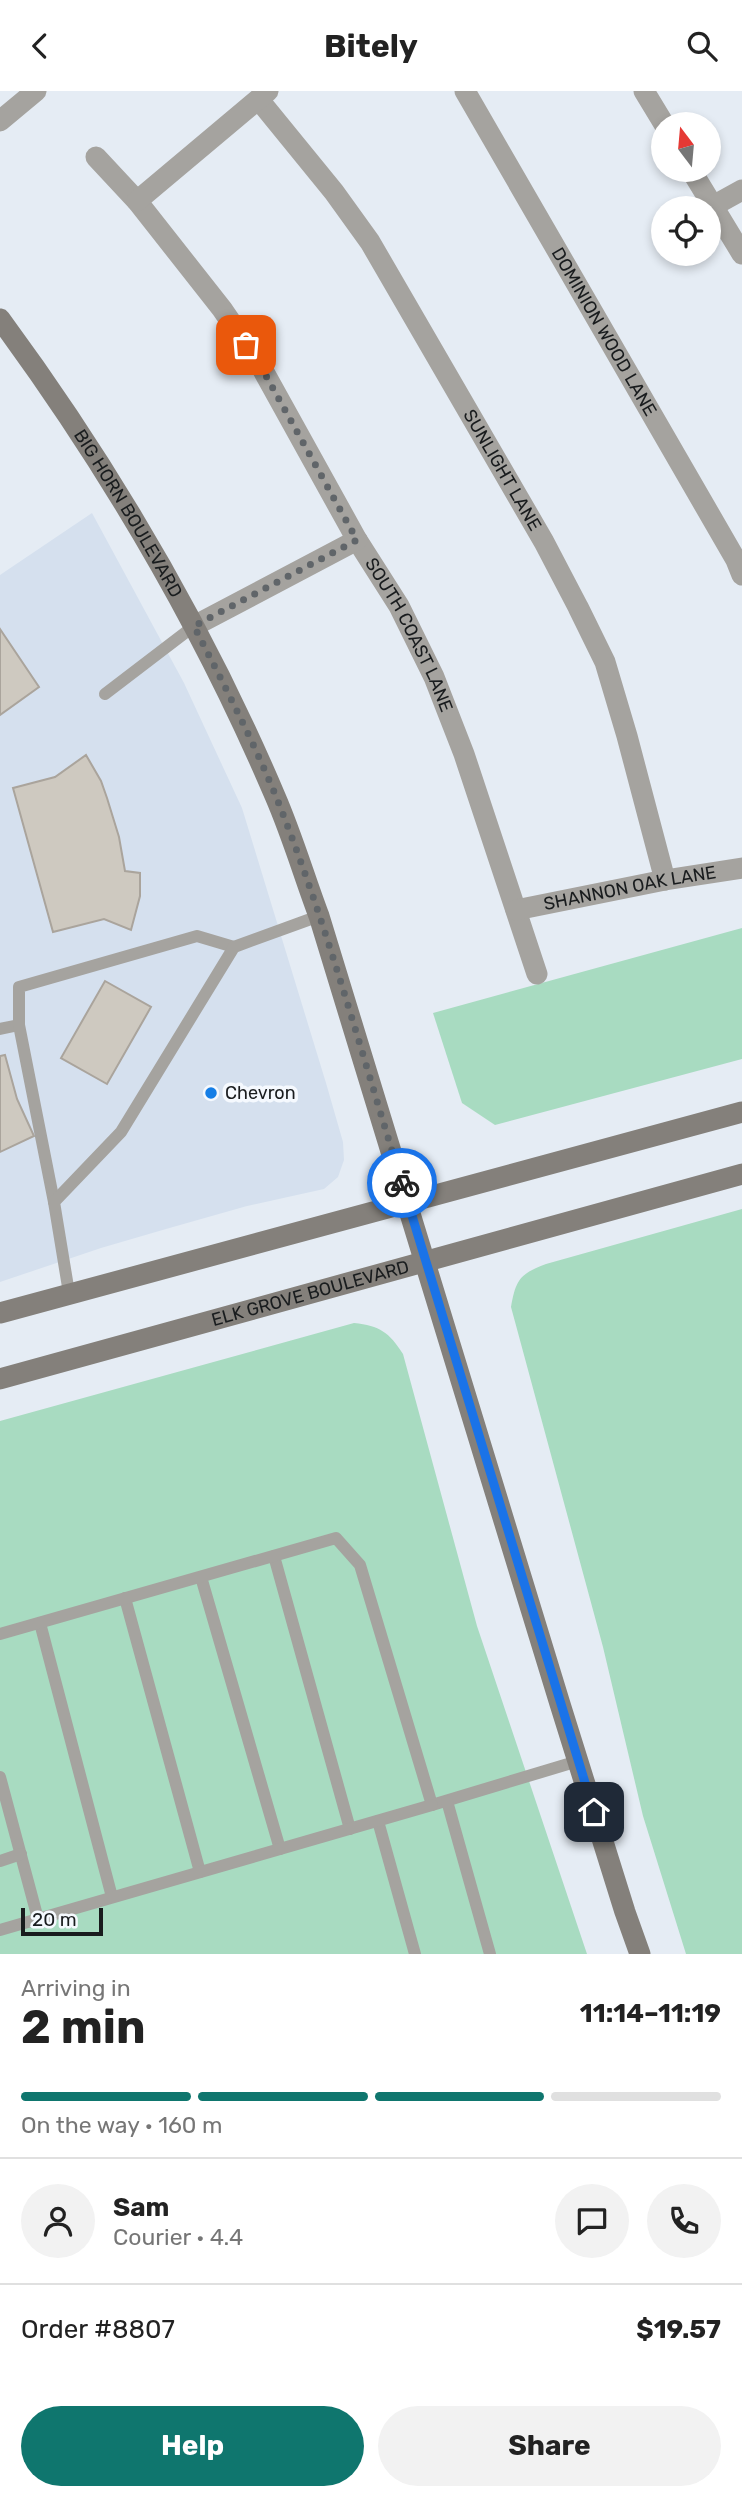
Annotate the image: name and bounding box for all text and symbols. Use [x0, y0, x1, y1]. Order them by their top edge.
icon: back [21, 27, 59, 65]
text: Bitely [324, 27, 418, 65]
icon: search [683, 27, 721, 65]
north arrow [651, 112, 721, 182]
map controls [651, 112, 721, 266]
button: locate [651, 196, 721, 266]
street label: DOMINION WOOD LANE [547, 243, 661, 420]
pin [216, 315, 276, 375]
icon: bag [227, 326, 265, 364]
street label: SUNLIGHT LANE [459, 406, 546, 535]
street label: BIG HORN BOULEVARD [69, 425, 187, 601]
street label: SOUTH COAST LANE [360, 554, 458, 715]
street label: SHANNON OAK LANE [542, 861, 718, 915]
place label: Chevron [225, 1082, 296, 1104]
marker: Chevron [203, 1085, 219, 1101]
courier [367, 1148, 437, 1218]
icon: bike [383, 1164, 421, 1202]
street label: ELK GROVE BOULEVARD [209, 1255, 412, 1331]
pin [564, 1782, 624, 1842]
icon: home [575, 1793, 613, 1831]
scale bar [21, 1905, 103, 1937]
text: 20 m [32, 1908, 77, 1931]
text: Arriving in [21, 1974, 131, 2002]
text: 11:14–11:19 [580, 1998, 721, 2029]
text: 2 min [21, 2000, 146, 2055]
text: On the way · 160 m [21, 2111, 223, 2139]
button: person [21, 2184, 95, 2258]
button: chat [555, 2184, 629, 2258]
button: phone [647, 2184, 721, 2258]
text: Sam [113, 2192, 169, 2223]
text: Courier · 4.4 [113, 2223, 243, 2251]
text: Order #8807 [21, 2314, 175, 2345]
text: $19.57 [636, 2314, 721, 2345]
button: Help [21, 2406, 364, 2486]
button: Share [378, 2406, 721, 2486]

